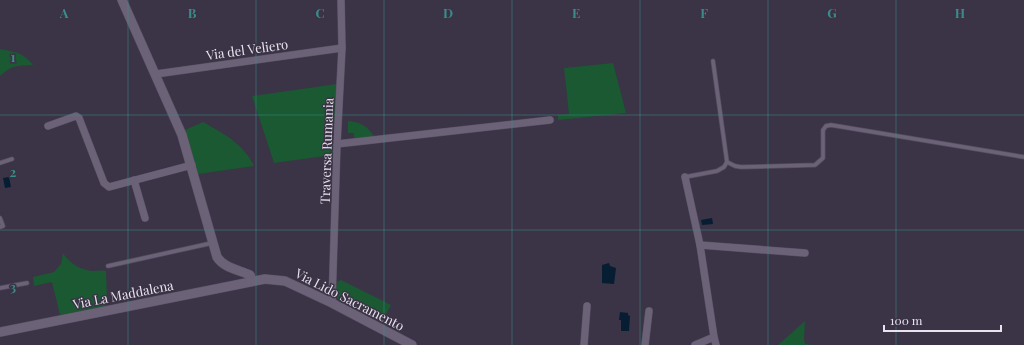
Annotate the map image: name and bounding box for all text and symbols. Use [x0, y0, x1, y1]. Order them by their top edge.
text: A [59, 4, 69, 21]
text: B [188, 4, 197, 21]
text: C [315, 4, 325, 21]
text: D [443, 4, 453, 21]
text: E [572, 4, 580, 21]
text: F [700, 4, 708, 21]
text: G [827, 4, 837, 21]
text: H [955, 4, 965, 21]
street label: Via del Veliero [204, 35, 289, 63]
text: 1 [11, 48, 16, 65]
street label: Traversa Rumania [316, 97, 336, 204]
text: 2 [10, 163, 17, 180]
street label: Via Lido Sacramento [292, 264, 407, 334]
street label: Via La Maddalena [70, 276, 175, 312]
text: 3 [10, 278, 16, 295]
scale bar [884, 307, 1001, 333]
text: 100 m [890, 312, 923, 328]

